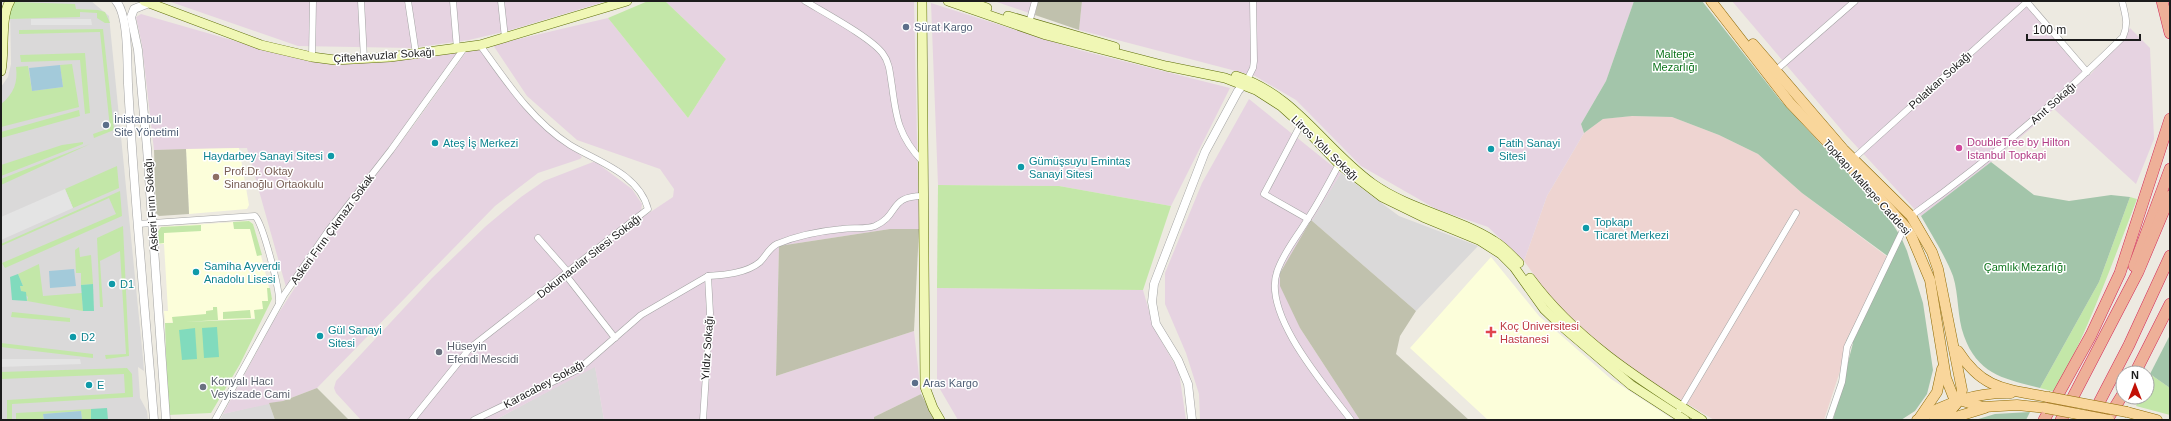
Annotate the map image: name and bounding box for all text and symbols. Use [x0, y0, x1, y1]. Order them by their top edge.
scale bar [2027, 16, 2140, 42]
place label: Sürat Kargo [914, 21, 973, 33]
marker: Sürat Kargo [901, 22, 911, 32]
text: 100 m [2033, 23, 2066, 37]
street label: Çiftehavuzlar Sokağı [333, 45, 435, 65]
park label: Maltepe Mezarlığı [1652, 48, 1698, 73]
street label: Polatkan Sokağı [1906, 49, 1974, 111]
street label: Anıt Sokağı [2028, 80, 2078, 126]
place label: İnistanbul Site Yönetimi [114, 113, 179, 138]
street label: Litros Yolu Sokağı [1289, 113, 1361, 183]
marker: İnistanbul Site Yönetimi [101, 120, 111, 130]
place label: DoubleTree by Hilton Istanbul Topkapi [1967, 136, 2070, 161]
place label: Ateş İş Merkezi [443, 137, 518, 149]
place label: Fatih Sanayi Sitesi [1499, 137, 1560, 162]
street label: Topkapı Maltepe Caddesi [1821, 137, 1913, 237]
marker: Ateş İş Merkezi [430, 138, 440, 148]
marker: DoubleTree by Hilton Istanbul Topkapi [1954, 143, 1964, 153]
marker: Fatih Sanayi Sitesi [1486, 144, 1496, 154]
place label: Haydarbey Sanayi Sitesi [203, 150, 323, 162]
marker: Haydarbey Sanayi Sitesi [326, 151, 336, 161]
place label: Gümüşsuyu Emintaş Sanayi Sitesi [1029, 155, 1131, 180]
street label: Askeri Fırın Sokağı [142, 158, 160, 252]
marker: Gümüşsuyu Emintaş Sanayi Sitesi [1016, 162, 1026, 172]
place label: Prof.Dr. Oktay Sinanoğlu Ortaokulu [224, 165, 324, 190]
street label: Askeri Fırın Çıkmazı Sokak [288, 171, 376, 286]
marker: Prof.Dr. Oktay Sinanoğlu Ortaokulu [211, 172, 221, 182]
street label: Dokumacılar Sitesi Sokağı [534, 212, 644, 300]
place label: Topkapı Ticaret Merkezi [1594, 216, 1669, 241]
marker: Topkapı Ticaret Merkezi [1581, 223, 1591, 233]
place label: Samiha Ayverdi Anadolu Lisesi [204, 260, 280, 285]
park label: Çamlık Mezarlığı [1984, 261, 2066, 273]
marker: Samiha Ayverdi Anadolu Lisesi [191, 267, 201, 277]
place label: D1 [120, 278, 134, 290]
marker: D1 [107, 279, 117, 289]
street label: Yıldız Sokağı [699, 315, 715, 381]
place label: Koç Üniversitesi Hastanesi [1500, 320, 1579, 345]
place label: Gül Sanayi Sitesi [328, 324, 382, 349]
marker: Koç Üniversitesi Hastanesi [1485, 326, 1497, 338]
place label: D2 [81, 331, 95, 343]
marker: Gül Sanayi Sitesi [315, 331, 325, 341]
marker: D2 [68, 332, 78, 342]
place label: Hüseyin Efendi Mescidi [447, 340, 519, 365]
marker: Hüseyin Efendi Mescidi [434, 347, 444, 357]
street label: Karacabey Sokağı [501, 358, 587, 410]
north arrow [2115, 365, 2155, 405]
text: N [2131, 369, 2139, 381]
place label: Konyalı Hacı Veyiszade Cami [211, 375, 290, 400]
place label: Aras Kargo [923, 377, 978, 389]
marker: Aras Kargo [910, 378, 920, 388]
place label: E [97, 379, 104, 391]
marker: E [84, 380, 94, 390]
marker: Konyalı Hacı Veyiszade Cami [198, 382, 208, 392]

